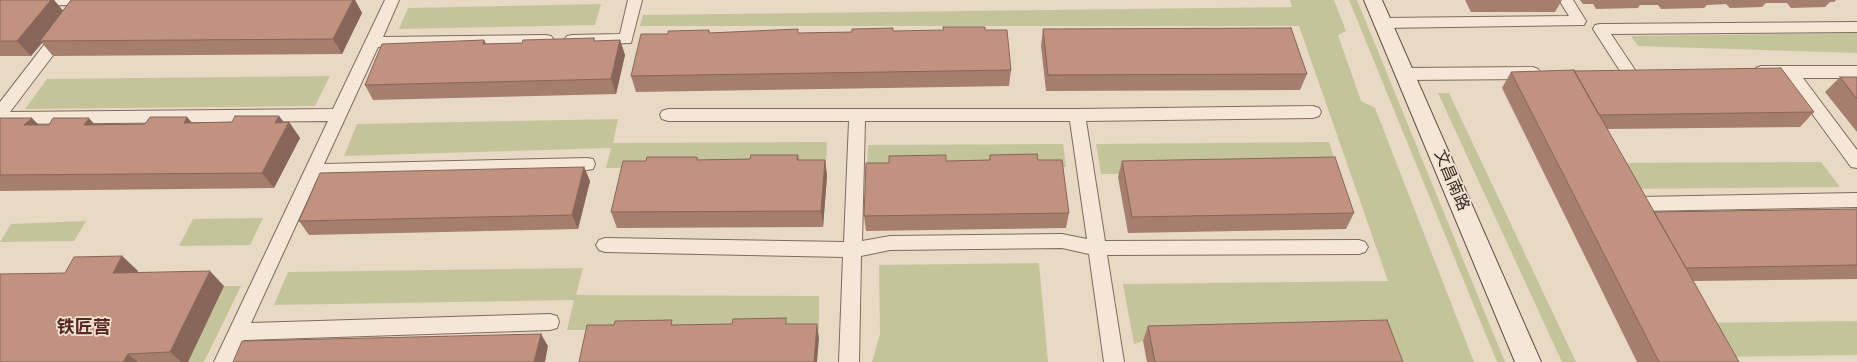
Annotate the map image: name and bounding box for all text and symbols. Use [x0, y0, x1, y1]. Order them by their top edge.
street label: 文昌南路 [1429, 148, 1471, 214]
district label: 铁匠营 [57, 318, 111, 340]

